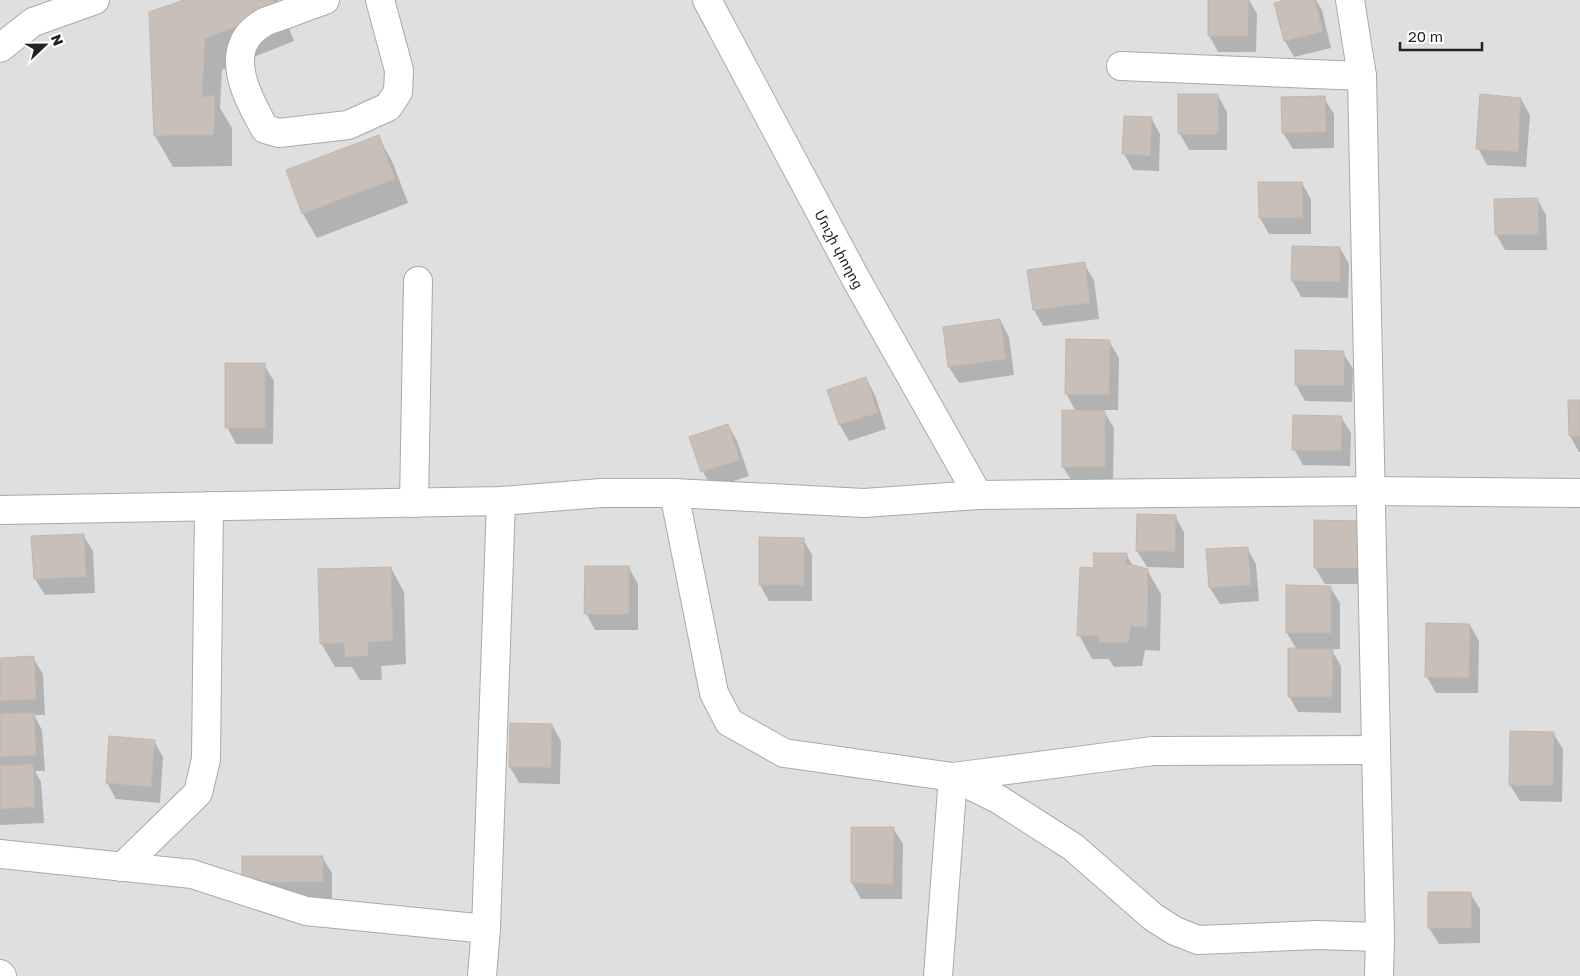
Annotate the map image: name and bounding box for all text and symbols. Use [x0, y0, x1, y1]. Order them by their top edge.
north arrow [20, 20, 70, 70]
scale bar [1400, 20, 1482, 52]
text: 20 m [1408, 27, 1443, 45]
text: N [48, 32, 67, 48]
street label: Մուշի փողոց [812, 206, 868, 291]

